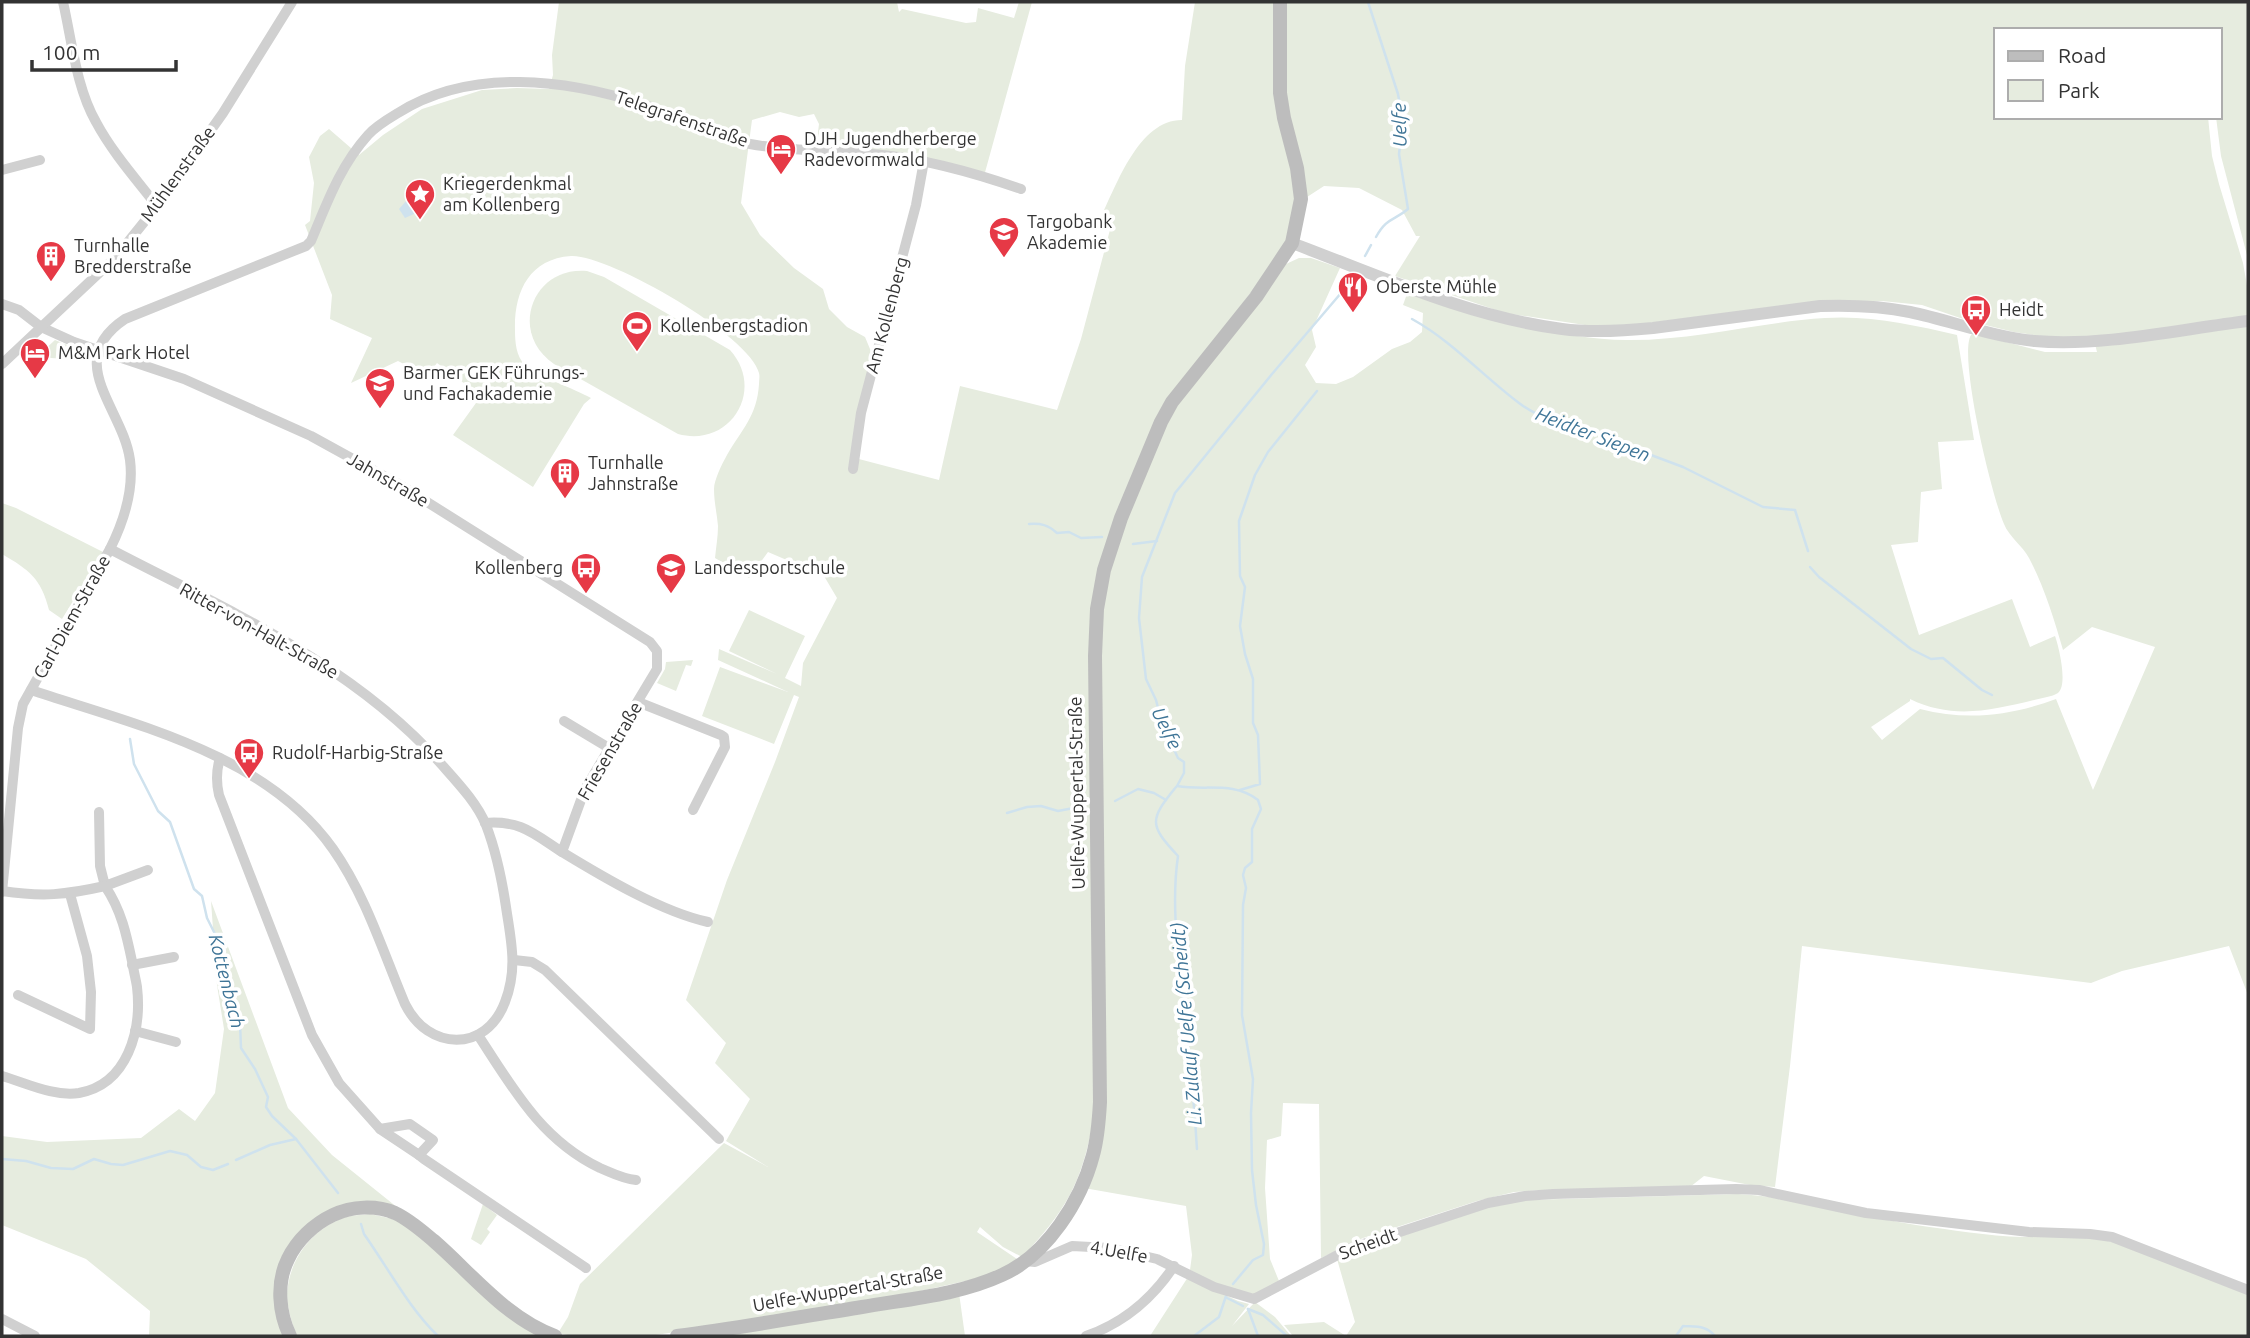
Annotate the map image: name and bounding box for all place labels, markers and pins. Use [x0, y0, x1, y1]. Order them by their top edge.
place label: DJH Jugendherberge Radevormwald [804, 128, 977, 169]
hotel icon: DJH Jugendherberge Radevormwald [764, 132, 798, 176]
place label: Kriegerdenkmal am Kollenberg [443, 173, 572, 214]
place icon: Kriegerdenkmal am Kollenberg [403, 177, 437, 221]
place label: Targobank Akademie [1027, 211, 1112, 252]
school or university icon: Targobank Akademie [987, 215, 1021, 259]
place label: Turnhalle Bredderstraße [74, 235, 192, 276]
building icon: Turnhalle Bredderstraße [34, 239, 68, 283]
restaurant icon: Oberste Mühle [1336, 270, 1370, 314]
place label: Oberste Mühle [1376, 276, 1497, 296]
bus stop icon: Heidt [1959, 293, 1993, 337]
place label: Heidt [1999, 299, 2043, 319]
sports icon: Kollenbergstadion [620, 309, 654, 353]
place label: Kollenbergstadion [660, 315, 808, 335]
hotel icon: M&M Park Hotel [18, 336, 52, 380]
place label: M&M Park Hotel [58, 342, 190, 362]
place label: Barmer GEK Führungs- und Fachakademie [403, 362, 585, 403]
school or university icon: Barmer GEK Führungs- und Fachakademie [363, 366, 397, 410]
place label: Turnhalle Jahnstraße [588, 452, 678, 493]
building icon: Turnhalle Jahnstraße [548, 456, 582, 500]
bus stop icon: Kollenberg [569, 551, 603, 595]
school or university icon: Landessportschule [654, 551, 688, 595]
place label: Kollenberg [474, 557, 563, 577]
place label: Landessportschule [694, 557, 845, 577]
bus stop icon: Rudolf-Harbig-Straße [232, 736, 266, 780]
place label: Rudolf-Harbig-Straße [272, 742, 443, 762]

